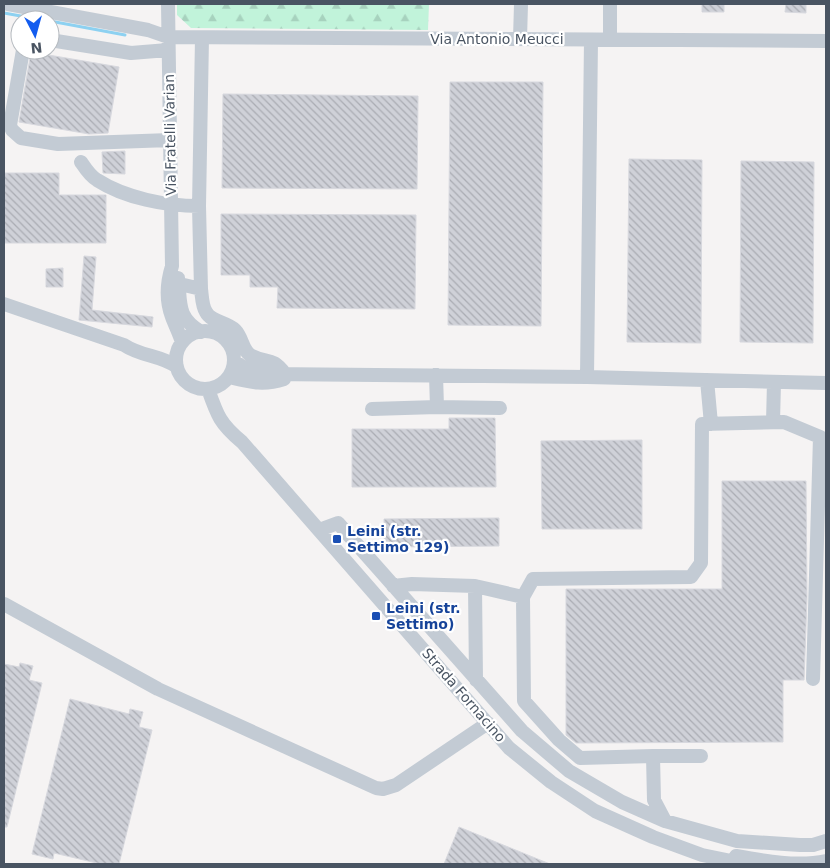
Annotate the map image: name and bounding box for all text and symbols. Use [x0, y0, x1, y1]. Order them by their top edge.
north arrow [10, 10, 60, 60]
street label: Via Antonio Meucci [430, 31, 564, 47]
text: N [30, 39, 43, 56]
street label: Via Fratelli Varian [161, 74, 179, 196]
place label: Leini (str. Settimo 129) [347, 523, 449, 555]
marker: Leini (str. Settimo 129) [331, 533, 343, 545]
place label: Leini (str. Settimo) [386, 600, 461, 632]
marker: Leini (str. Settimo) [370, 610, 382, 622]
street label: Strada Fornacino [419, 645, 509, 745]

